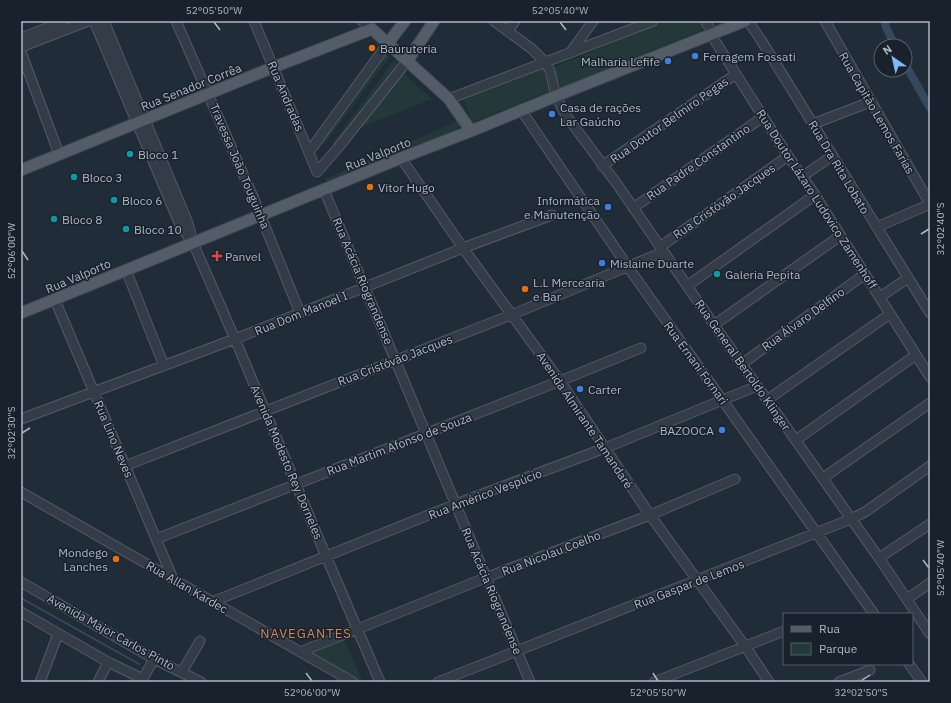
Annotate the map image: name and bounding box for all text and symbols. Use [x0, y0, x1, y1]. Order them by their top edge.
text: 52°05'50"W [186, 4, 242, 17]
text: 52°05'40"W [532, 4, 588, 17]
north arrow [873, 38, 913, 78]
place label: Bauruteria [380, 41, 437, 56]
text: N [880, 42, 895, 58]
marker: Bauruteria [367, 43, 377, 53]
place label: Ferragem Fossati [703, 49, 796, 64]
street label: Rua Capitão Lemos Farias [836, 49, 918, 177]
marker: Ferragem Fossati [690, 51, 700, 61]
place label: Malharia Lefife [581, 54, 660, 69]
marker: Malharia Lefife [663, 56, 673, 66]
street label: Rua Andradas [264, 58, 308, 134]
street label: Rua Senador Corrêa [138, 60, 244, 114]
street label: Rua Doutor Belmiro Pegas [607, 73, 731, 166]
place label: Casa de rações Lar Gaúcho [560, 100, 641, 129]
street label: Travessa João Touguinha [207, 101, 273, 232]
street label: Rua Doutor Lázaro Ludovico Zamenhoff [753, 106, 881, 292]
marker: Casa de rações Lar Gaúcho [547, 109, 557, 119]
street label: Rua Dra Rita Lobato [805, 118, 873, 217]
street label: Rua Padre Constantino [643, 120, 753, 203]
street label: Rua Valporto [343, 134, 413, 174]
place label: Bloco 1 [138, 147, 179, 162]
marker: Bloco 1 [125, 149, 135, 159]
street label: Rua Cristóvão Jacques [670, 160, 778, 242]
place label: Bloco 3 [82, 170, 123, 185]
marker: Bloco 3 [69, 172, 79, 182]
place label: Vitor Hugo [378, 180, 435, 195]
marker: Vitor Hugo [365, 182, 375, 192]
place label: Bloco 6 [122, 193, 163, 208]
place label: Informática e Manutenção [524, 193, 601, 222]
marker: Bloco 6 [109, 195, 119, 205]
marker: Informática e Manutenção [603, 202, 613, 212]
text: 32°02'40"S [934, 202, 947, 256]
place label: Bloco 8 [62, 212, 103, 227]
marker: Bloco 8 [49, 214, 59, 224]
street label: Rua Acácia Riograndense [329, 215, 397, 347]
place label: Bloco 10 [134, 222, 182, 237]
text: 52°06'00"W [5, 223, 18, 279]
marker: Bloco 10 [121, 224, 131, 234]
place label: Panvel [225, 249, 261, 264]
marker: Panvel [212, 251, 222, 261]
street label: Rua Valporto [43, 255, 113, 296]
place label: Mislaine Duarte [610, 256, 694, 271]
marker: Mislaine Duarte [597, 258, 607, 268]
place label: Galeria Pepita [725, 267, 801, 282]
marker: Galeria Pepita [712, 269, 722, 279]
place label: L.L Mercearia e Bar [533, 275, 605, 304]
marker: L.L Mercearia e Bar [520, 284, 530, 294]
street label: Rua Álvaro Delfino [759, 284, 848, 354]
street label: Rua Dom Manoel I [252, 287, 350, 338]
street label: Rua General Bertoldo Klinger [692, 297, 794, 434]
street label: Rua Ernani Fornari [661, 318, 731, 408]
street label: Rua Cristóvão Jacques [336, 331, 455, 389]
street label: Avenida Almirante Tamandaré [534, 349, 637, 492]
street label: Avenida Modesto Rey Dorneles [248, 382, 326, 542]
place label: Carter [588, 382, 622, 397]
marker: Carter [575, 384, 585, 394]
street label: Rua Lino Neves [91, 398, 137, 480]
text: 32°02'30"S [5, 406, 18, 460]
street label: Rua Martim Afonso de Souza [324, 409, 474, 479]
place label: BAZOOCA [660, 423, 714, 438]
marker: BAZOOCA [717, 425, 727, 435]
street label: Rua Américo Vespúcio [426, 465, 544, 523]
street label: Rua Acácia Riograndense [458, 525, 526, 657]
street label: Rua Nicolau Coelho [499, 527, 603, 579]
text: 52°05'40"W [934, 540, 947, 596]
place label: Mondego Lanches [58, 545, 108, 574]
marker: Mondego Lanches [111, 554, 121, 564]
street label: Rua Gaspar de Lemos [632, 556, 746, 612]
street label: Rua Allan Kardec [144, 558, 230, 616]
street label: Avenida Major Carlos Pinto [44, 591, 178, 674]
legend [783, 613, 913, 665]
text: Rua [819, 621, 840, 636]
district label: NAVEGANTES [260, 625, 352, 642]
text: Parque [819, 641, 858, 656]
text: 52°06'00"W [284, 686, 340, 699]
text: 52°05'50"W [630, 686, 686, 699]
text: 32°02'50"S [834, 686, 888, 699]

